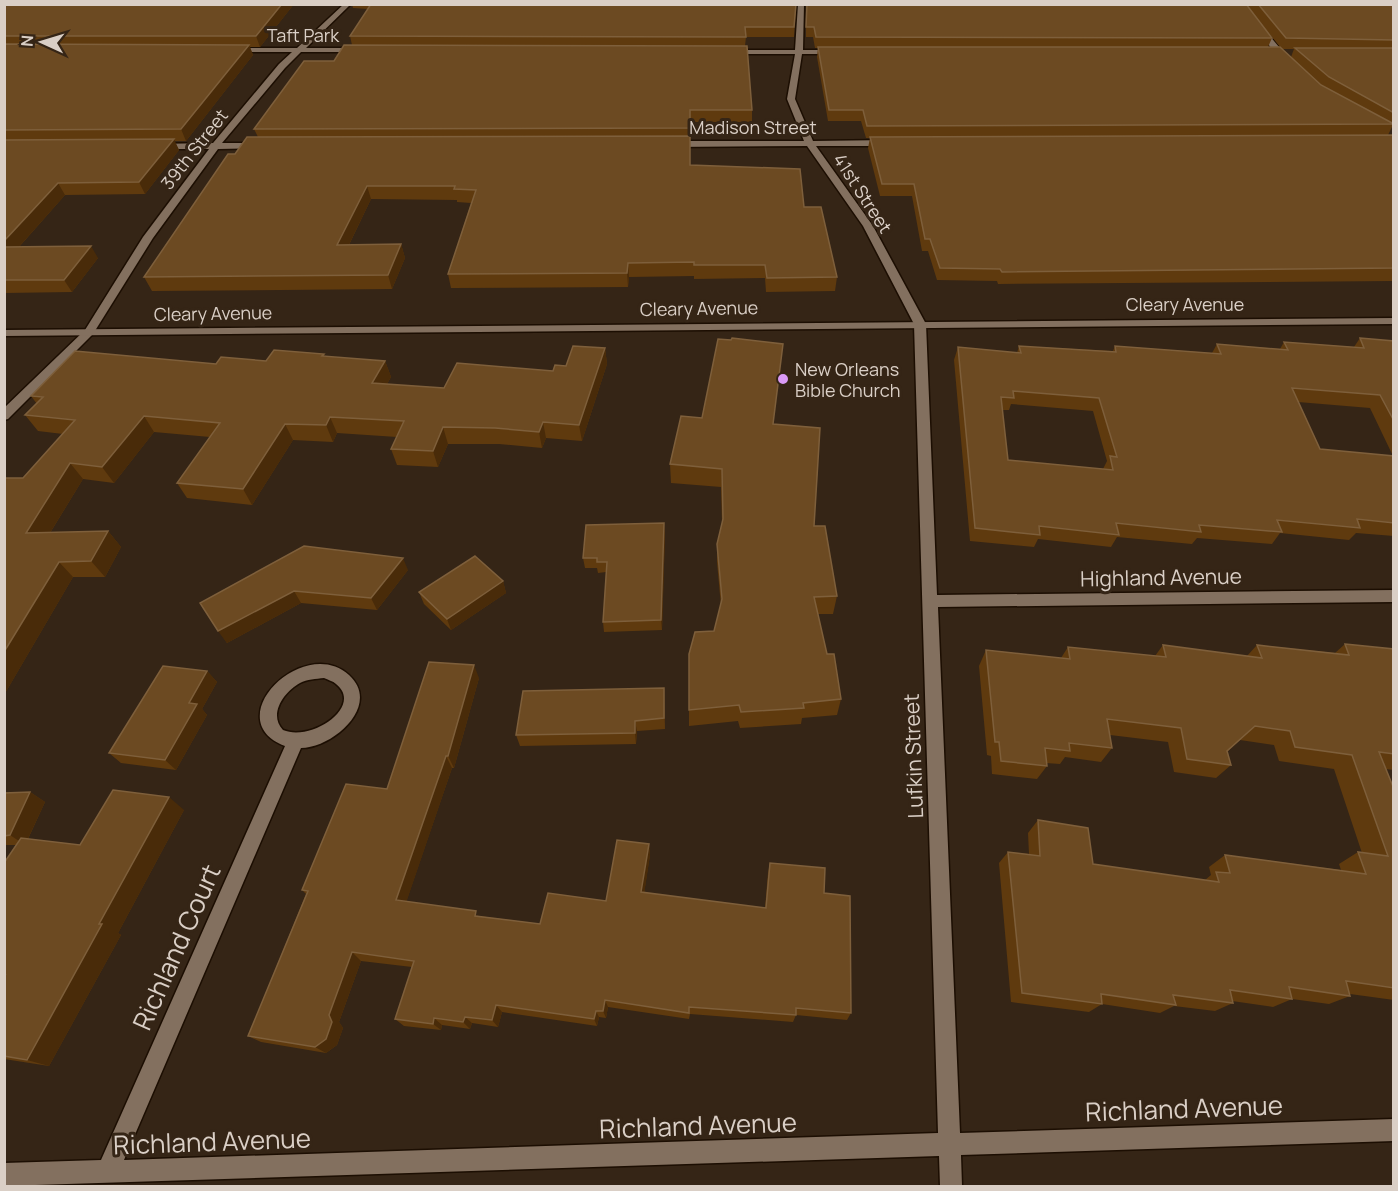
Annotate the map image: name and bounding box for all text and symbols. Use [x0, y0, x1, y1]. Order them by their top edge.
north arrow [12, 12, 72, 72]
street label: Taft Park [267, 23, 340, 47]
text: N [16, 34, 38, 47]
street label: 39th Street [155, 104, 233, 194]
street label: Madison Street [689, 115, 817, 139]
street label: 41st Street [828, 148, 898, 238]
street label: Cleary Avenue [1126, 292, 1244, 316]
street label: Cleary Avenue [640, 295, 758, 321]
street label: Cleary Avenue [154, 300, 272, 326]
place label: New Orleans Bible Church [795, 357, 900, 402]
marker: New Orleans Bible Church [776, 372, 790, 386]
street label: Highland Avenue [1080, 562, 1242, 592]
street label: Lufkin Street [897, 693, 929, 819]
street label: Richland Court [123, 858, 229, 1036]
street label: Richland Avenue [1085, 1087, 1283, 1129]
street label: Richland Avenue [599, 1104, 797, 1146]
street label: Richland Avenue [113, 1120, 311, 1162]

